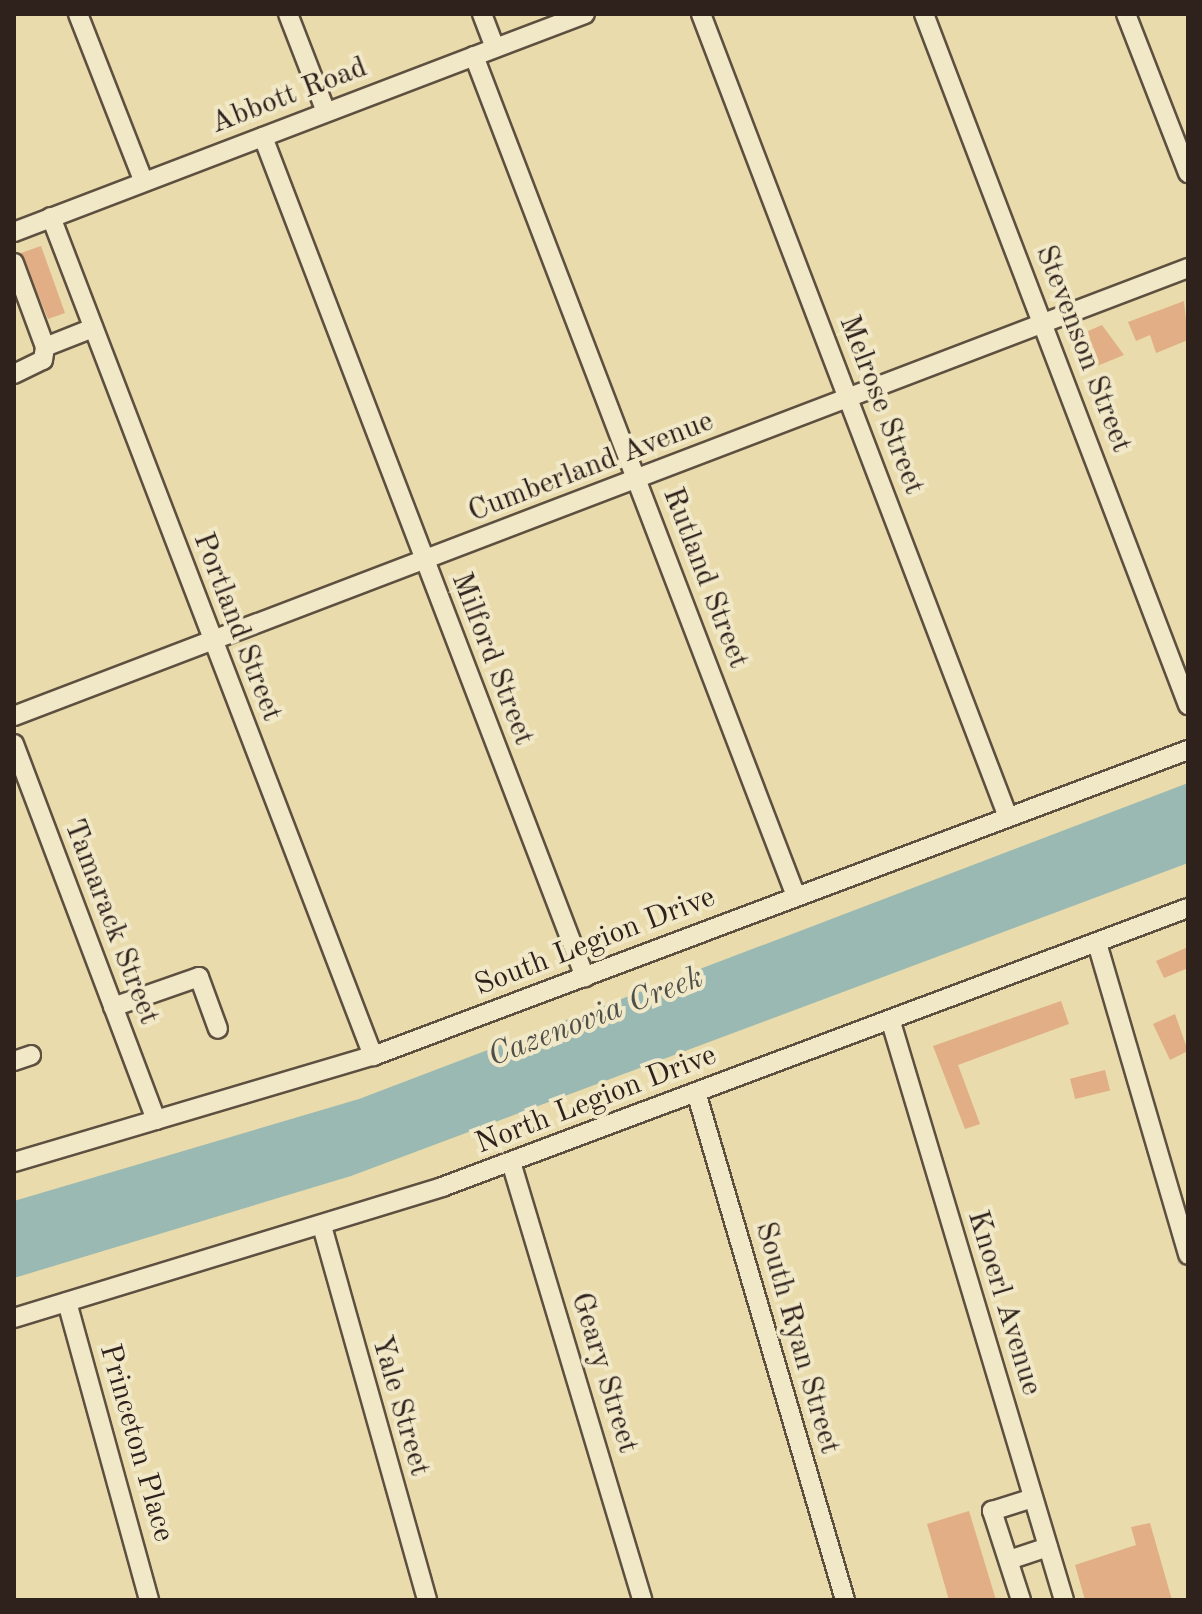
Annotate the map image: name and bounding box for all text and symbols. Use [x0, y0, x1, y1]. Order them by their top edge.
street label: Abbott Road [206, 50, 372, 142]
street label: Stevenson Street [1027, 240, 1139, 458]
street label: Melrose Street [830, 310, 932, 500]
street label: Cumberland Avenue [463, 404, 719, 530]
street label: Rutland Street [654, 483, 756, 673]
street label: Portland Street [185, 528, 289, 726]
street label: Milford Street [443, 568, 541, 750]
street label: Tamarack Street [55, 814, 167, 1030]
street label: South Legion Drive [470, 880, 720, 1004]
water label: Cazenovia Creek [483, 959, 709, 1077]
street label: North Legion Drive [470, 1037, 722, 1163]
street label: Knoerl Avenue [959, 1206, 1049, 1400]
street label: South Ryan Street [747, 1218, 847, 1458]
street label: Geary Street [562, 1288, 646, 1458]
street label: Yale Street [363, 1332, 437, 1480]
street label: Princeton Place [91, 1340, 181, 1546]

